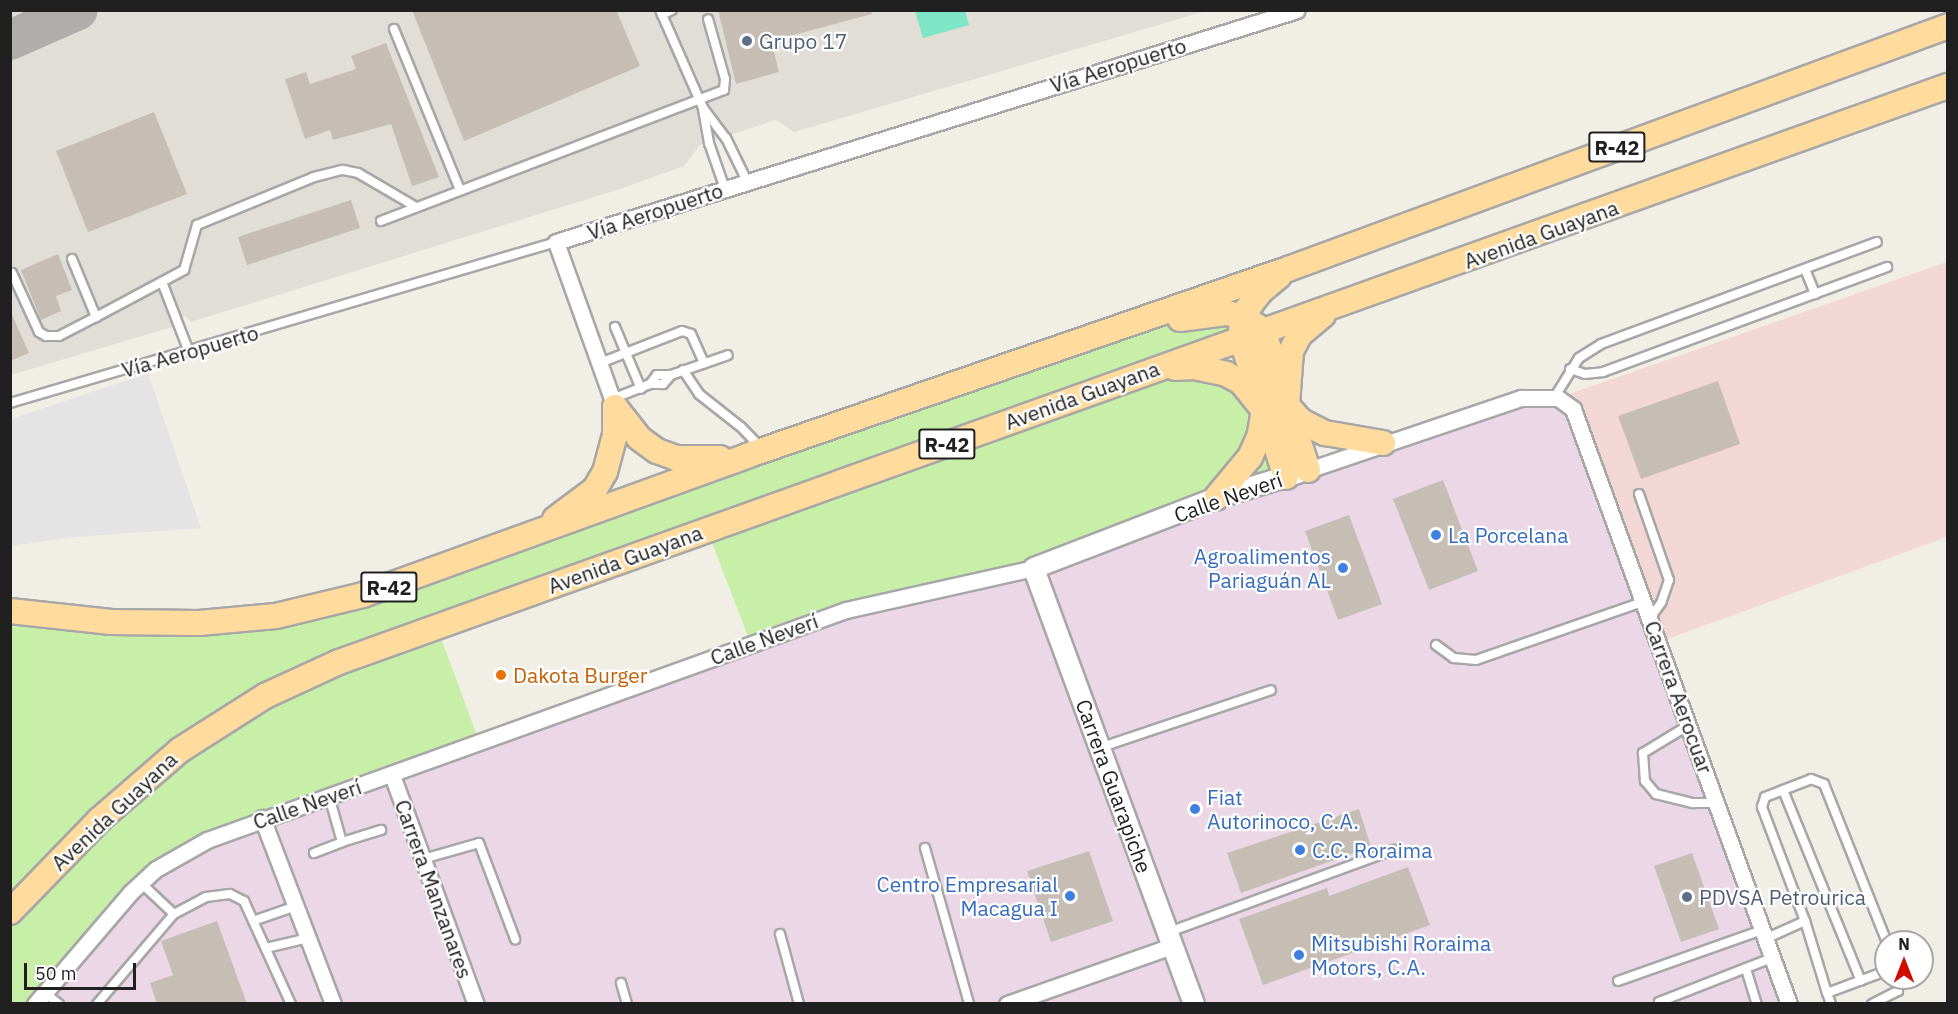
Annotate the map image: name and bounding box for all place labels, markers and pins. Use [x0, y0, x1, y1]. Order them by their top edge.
place label: Grupo 17 [759, 28, 847, 54]
marker: Grupo 17 [740, 34, 754, 48]
place label: La Porcelana [1448, 522, 1568, 548]
marker: La Porcelana [1429, 528, 1443, 542]
place label: Agroalimentos Pariaguán AL [1194, 543, 1331, 593]
marker: Agroalimentos Pariaguán AL [1336, 561, 1350, 575]
place label: Dakota Burger [513, 662, 647, 688]
marker: Dakota Burger [494, 668, 508, 682]
place label: Fiat Autorinoco, C.A. [1207, 784, 1359, 834]
marker: Fiat Autorinoco, C.A. [1188, 802, 1202, 816]
place label: C.C. Roraima [1312, 837, 1432, 863]
marker: C.C. Roraima [1293, 843, 1307, 857]
place label: Centro Empresarial Macagua I [877, 871, 1058, 921]
place label: PDVSA Petrourica [1699, 884, 1866, 910]
marker: Centro Empresarial Macagua I [1063, 889, 1077, 903]
marker: PDVSA Petrourica [1680, 890, 1694, 904]
place label: Mitsubishi Roraima Motors, C.A. [1311, 930, 1491, 980]
marker: Mitsubishi Roraima Motors, C.A. [1292, 948, 1306, 962]

